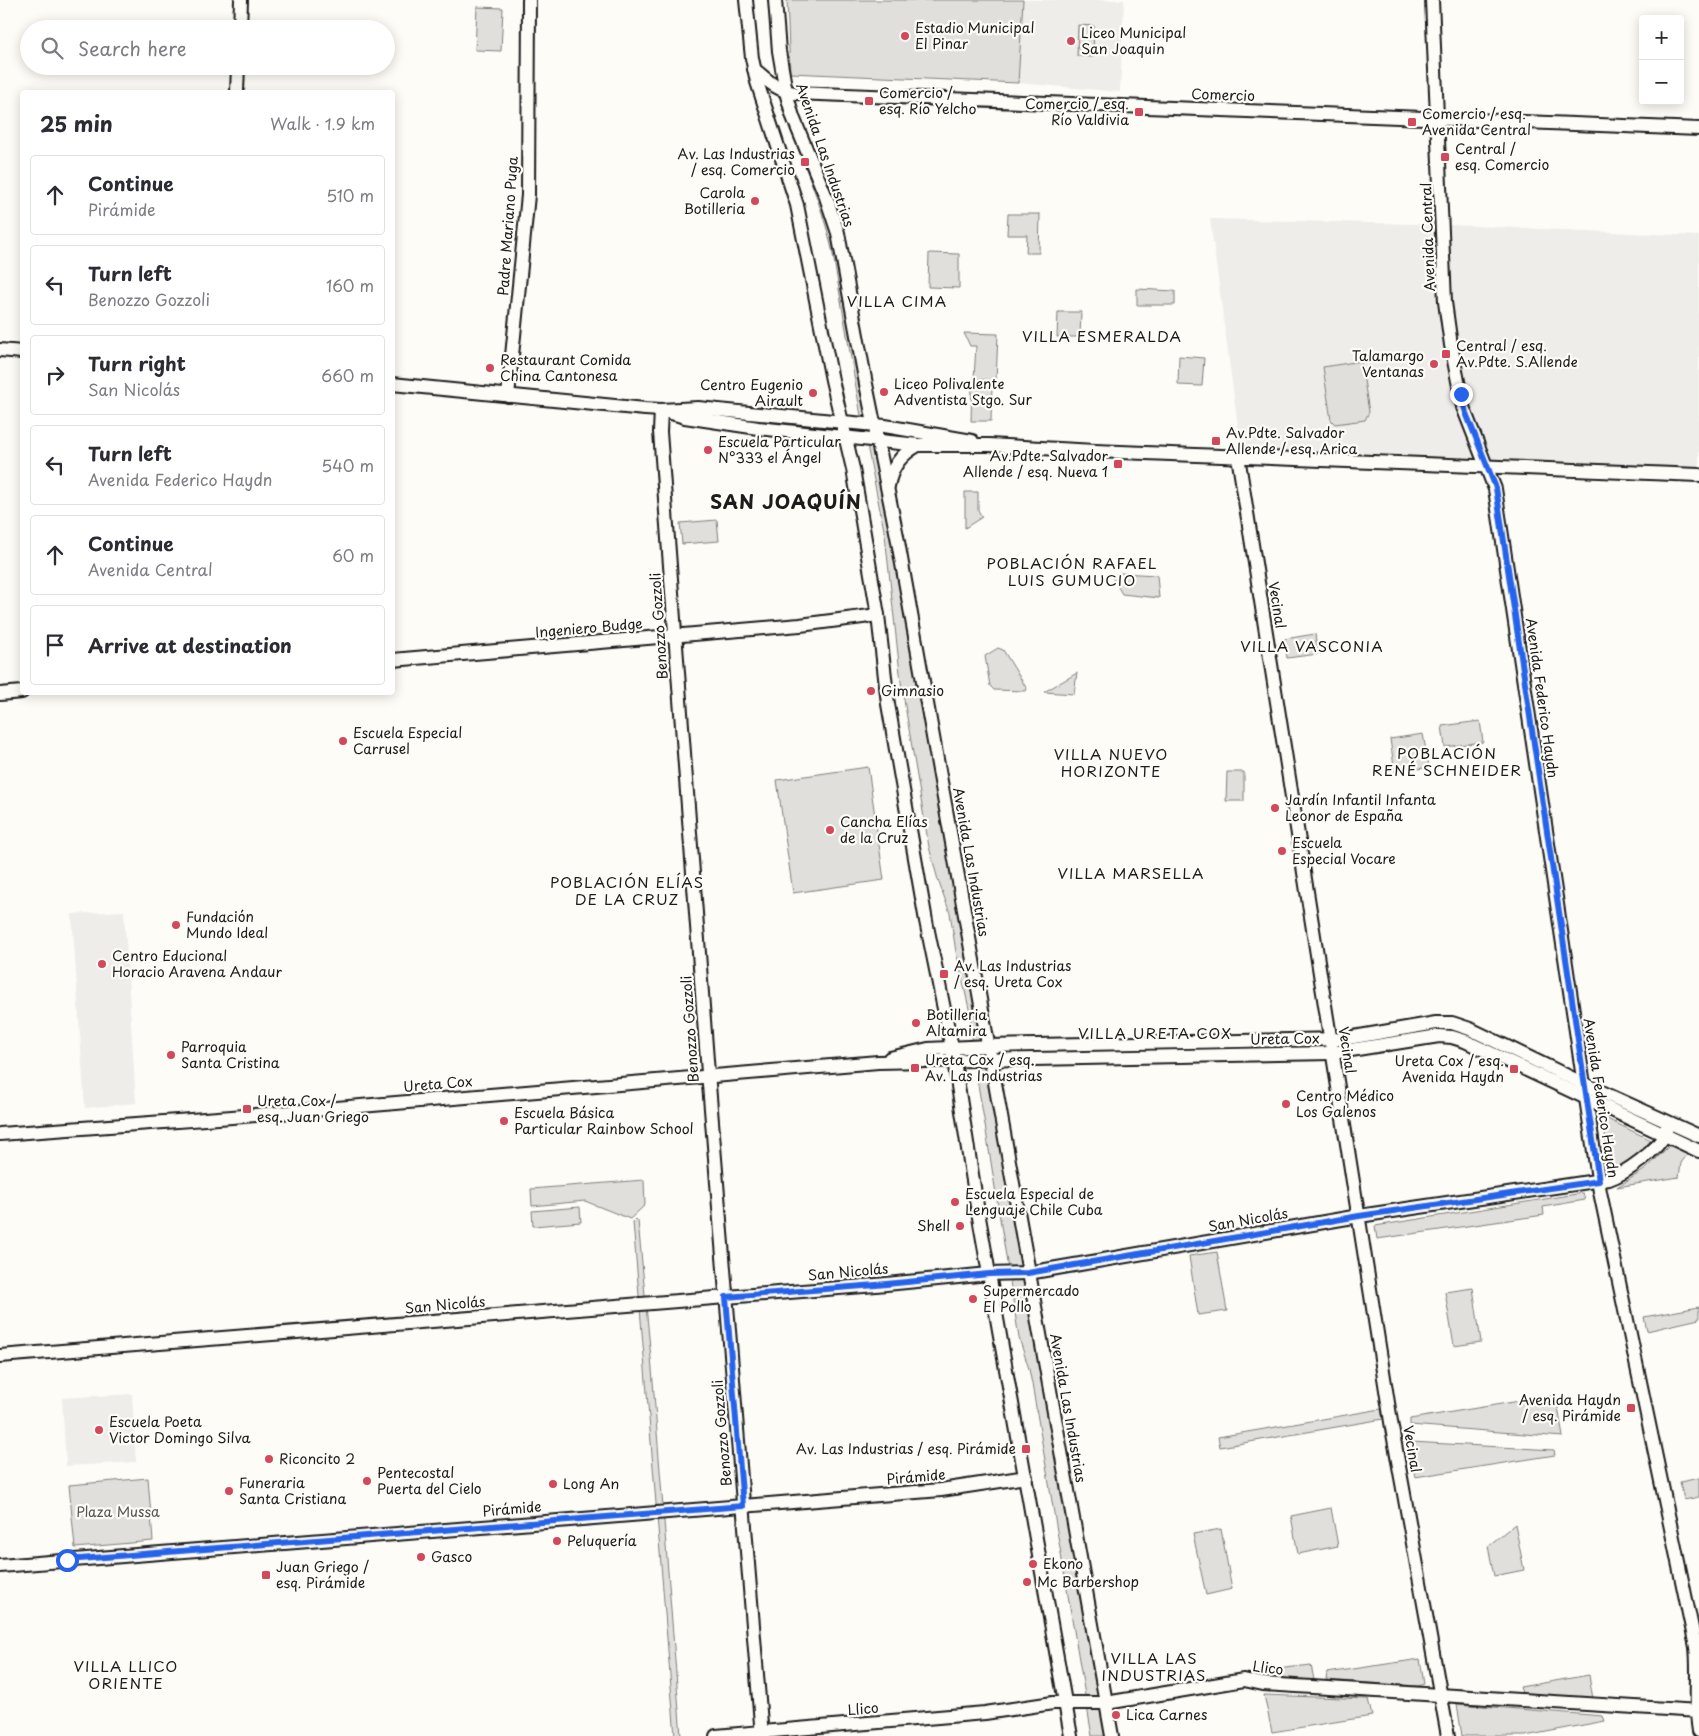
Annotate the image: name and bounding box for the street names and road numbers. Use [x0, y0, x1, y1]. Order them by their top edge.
street label: Avenida Las Industrias [791, 80, 860, 230]
street label: Comercio [1191, 83, 1256, 106]
street label: Padre Mariano Puga [492, 155, 523, 296]
street label: Avenida Central [1415, 182, 1440, 292]
street label: Benozzo Gozzoli [644, 572, 673, 680]
street label: Vecinal [1263, 580, 1292, 630]
street label: Ingeniero Budge [534, 612, 644, 643]
street label: Avenida Federico Haydn [1521, 617, 1564, 779]
street label: Avenida Las Industrias [948, 786, 995, 938]
street label: Benozzo Gozzoli [675, 975, 704, 1083]
street label: Avenida Federico Haydn [1578, 1017, 1624, 1179]
street label: Vecinal [1333, 1025, 1362, 1075]
street label: Ureta Cox [1250, 1027, 1320, 1050]
street label: Ureta Cox [402, 1070, 474, 1097]
street label: San Nicolás [1206, 1202, 1289, 1237]
street label: San Nicolás [807, 1258, 889, 1285]
street label: San Nicolás [404, 1291, 486, 1318]
street label: Avenida Las Industrias [1045, 1332, 1092, 1484]
street label: Benozzo Gozzoli [706, 1379, 737, 1487]
street label: Vecinal [1398, 1424, 1427, 1474]
street label: Pirámide [886, 1463, 946, 1490]
street label: Pirámide [482, 1495, 542, 1522]
street label: Llico [1251, 1655, 1285, 1680]
street label: Llico [847, 1697, 880, 1720]

